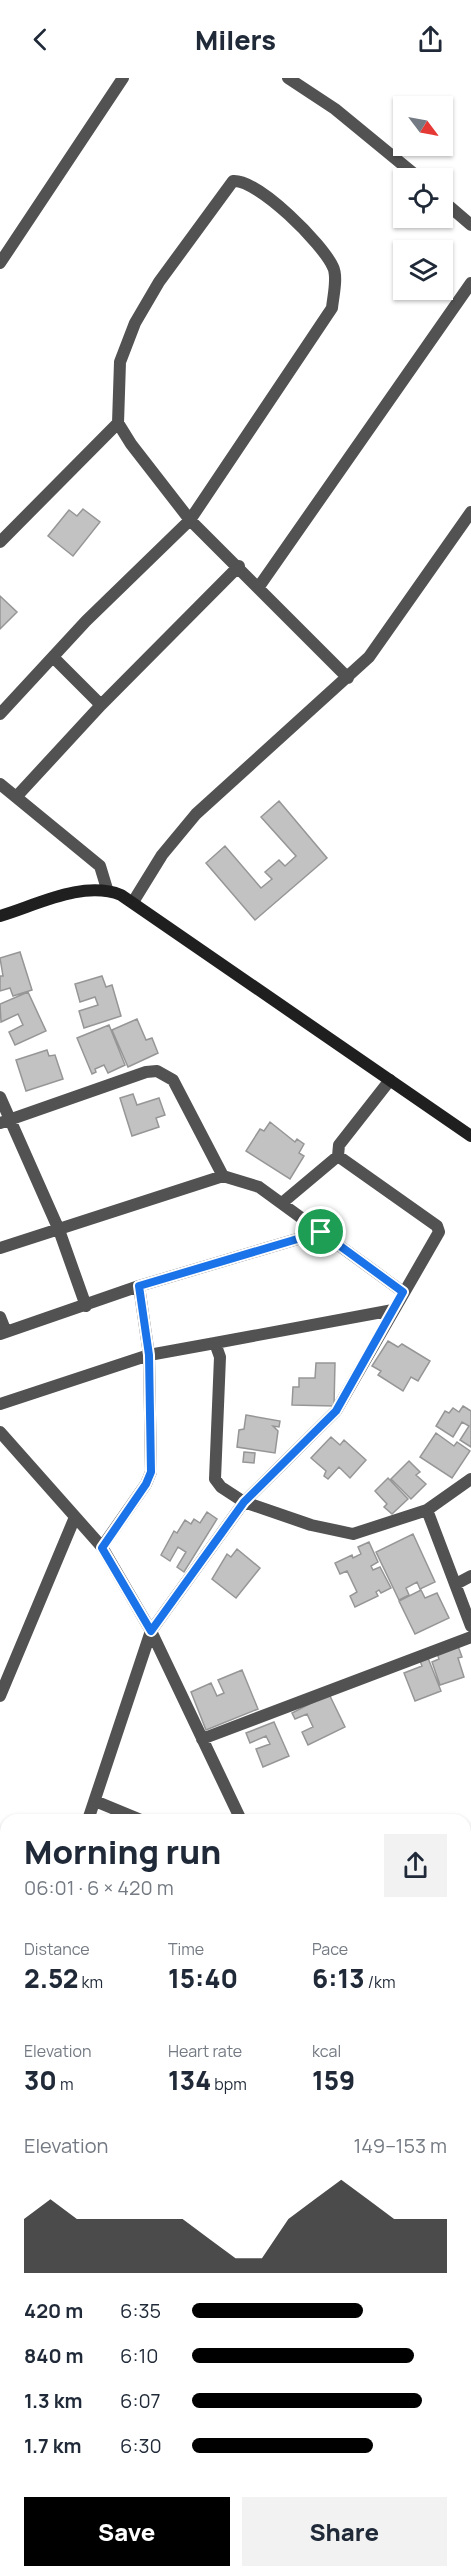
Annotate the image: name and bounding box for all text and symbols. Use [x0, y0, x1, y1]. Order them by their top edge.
text: Milers [195, 21, 276, 58]
icon: back [24, 23, 57, 56]
icon: share [414, 23, 447, 56]
north arrow [393, 96, 453, 156]
map controls [393, 96, 453, 300]
button: locate [393, 168, 453, 228]
button: layers [393, 240, 453, 300]
pin [295, 1206, 346, 1257]
icon: arrive [304, 1215, 337, 1248]
text: Morning run [24, 1829, 221, 1874]
button: share [384, 1834, 447, 1897]
text: 06:01 · 6 × 420 m [24, 1874, 174, 1901]
text: Distance [24, 1938, 90, 1960]
text: Time [168, 1938, 204, 1960]
text: Pace [312, 1938, 348, 1960]
text: 2.52 [24, 1960, 78, 1996]
text: 15:40 [168, 1960, 238, 1996]
text: 6:13 [312, 1960, 365, 1996]
text: km [78, 1971, 103, 1993]
text: /km [365, 1971, 396, 1993]
text: Elevation [24, 2040, 92, 2062]
text: Heart rate [168, 2040, 242, 2062]
text: kcal [312, 2040, 341, 2062]
text: 30 [24, 2062, 57, 2098]
text: 134 [168, 2062, 211, 2098]
text: 159 [312, 2062, 355, 2098]
text: m [57, 2073, 74, 2095]
text: bpm [211, 2073, 247, 2095]
text: Elevation [24, 2132, 108, 2159]
text: 149–153 m [353, 2132, 447, 2159]
text: 420 m [24, 2297, 83, 2324]
text: 6:35 [120, 2297, 161, 2324]
text: 840 m [24, 2342, 84, 2369]
text: 6:10 [120, 2342, 158, 2369]
text: 1.3 km [24, 2387, 82, 2414]
text: 6:07 [120, 2387, 161, 2414]
text: 1.7 km [24, 2432, 81, 2459]
text: 6:30 [120, 2432, 162, 2459]
button: Save [24, 2497, 230, 2566]
button: Share [242, 2497, 447, 2566]

